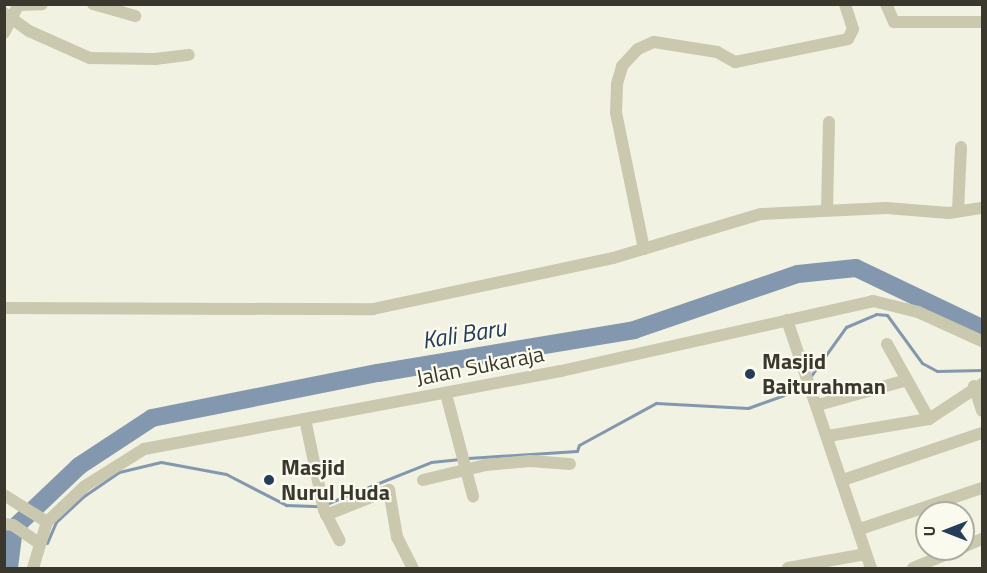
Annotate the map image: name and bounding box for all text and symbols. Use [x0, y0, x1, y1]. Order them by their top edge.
water label: Kali Baru [420, 313, 508, 355]
street label: Jalan Sukaraja [414, 341, 546, 391]
place label: Masjid Baiturahman [762, 348, 886, 400]
marker: Masjid Baiturahman [743, 367, 757, 381]
place label: Masjid Nurul Huda [281, 454, 390, 506]
marker: Masjid Nurul Huda [262, 473, 276, 487]
north arrow [915, 501, 975, 561]
text: U [917, 526, 941, 536]

